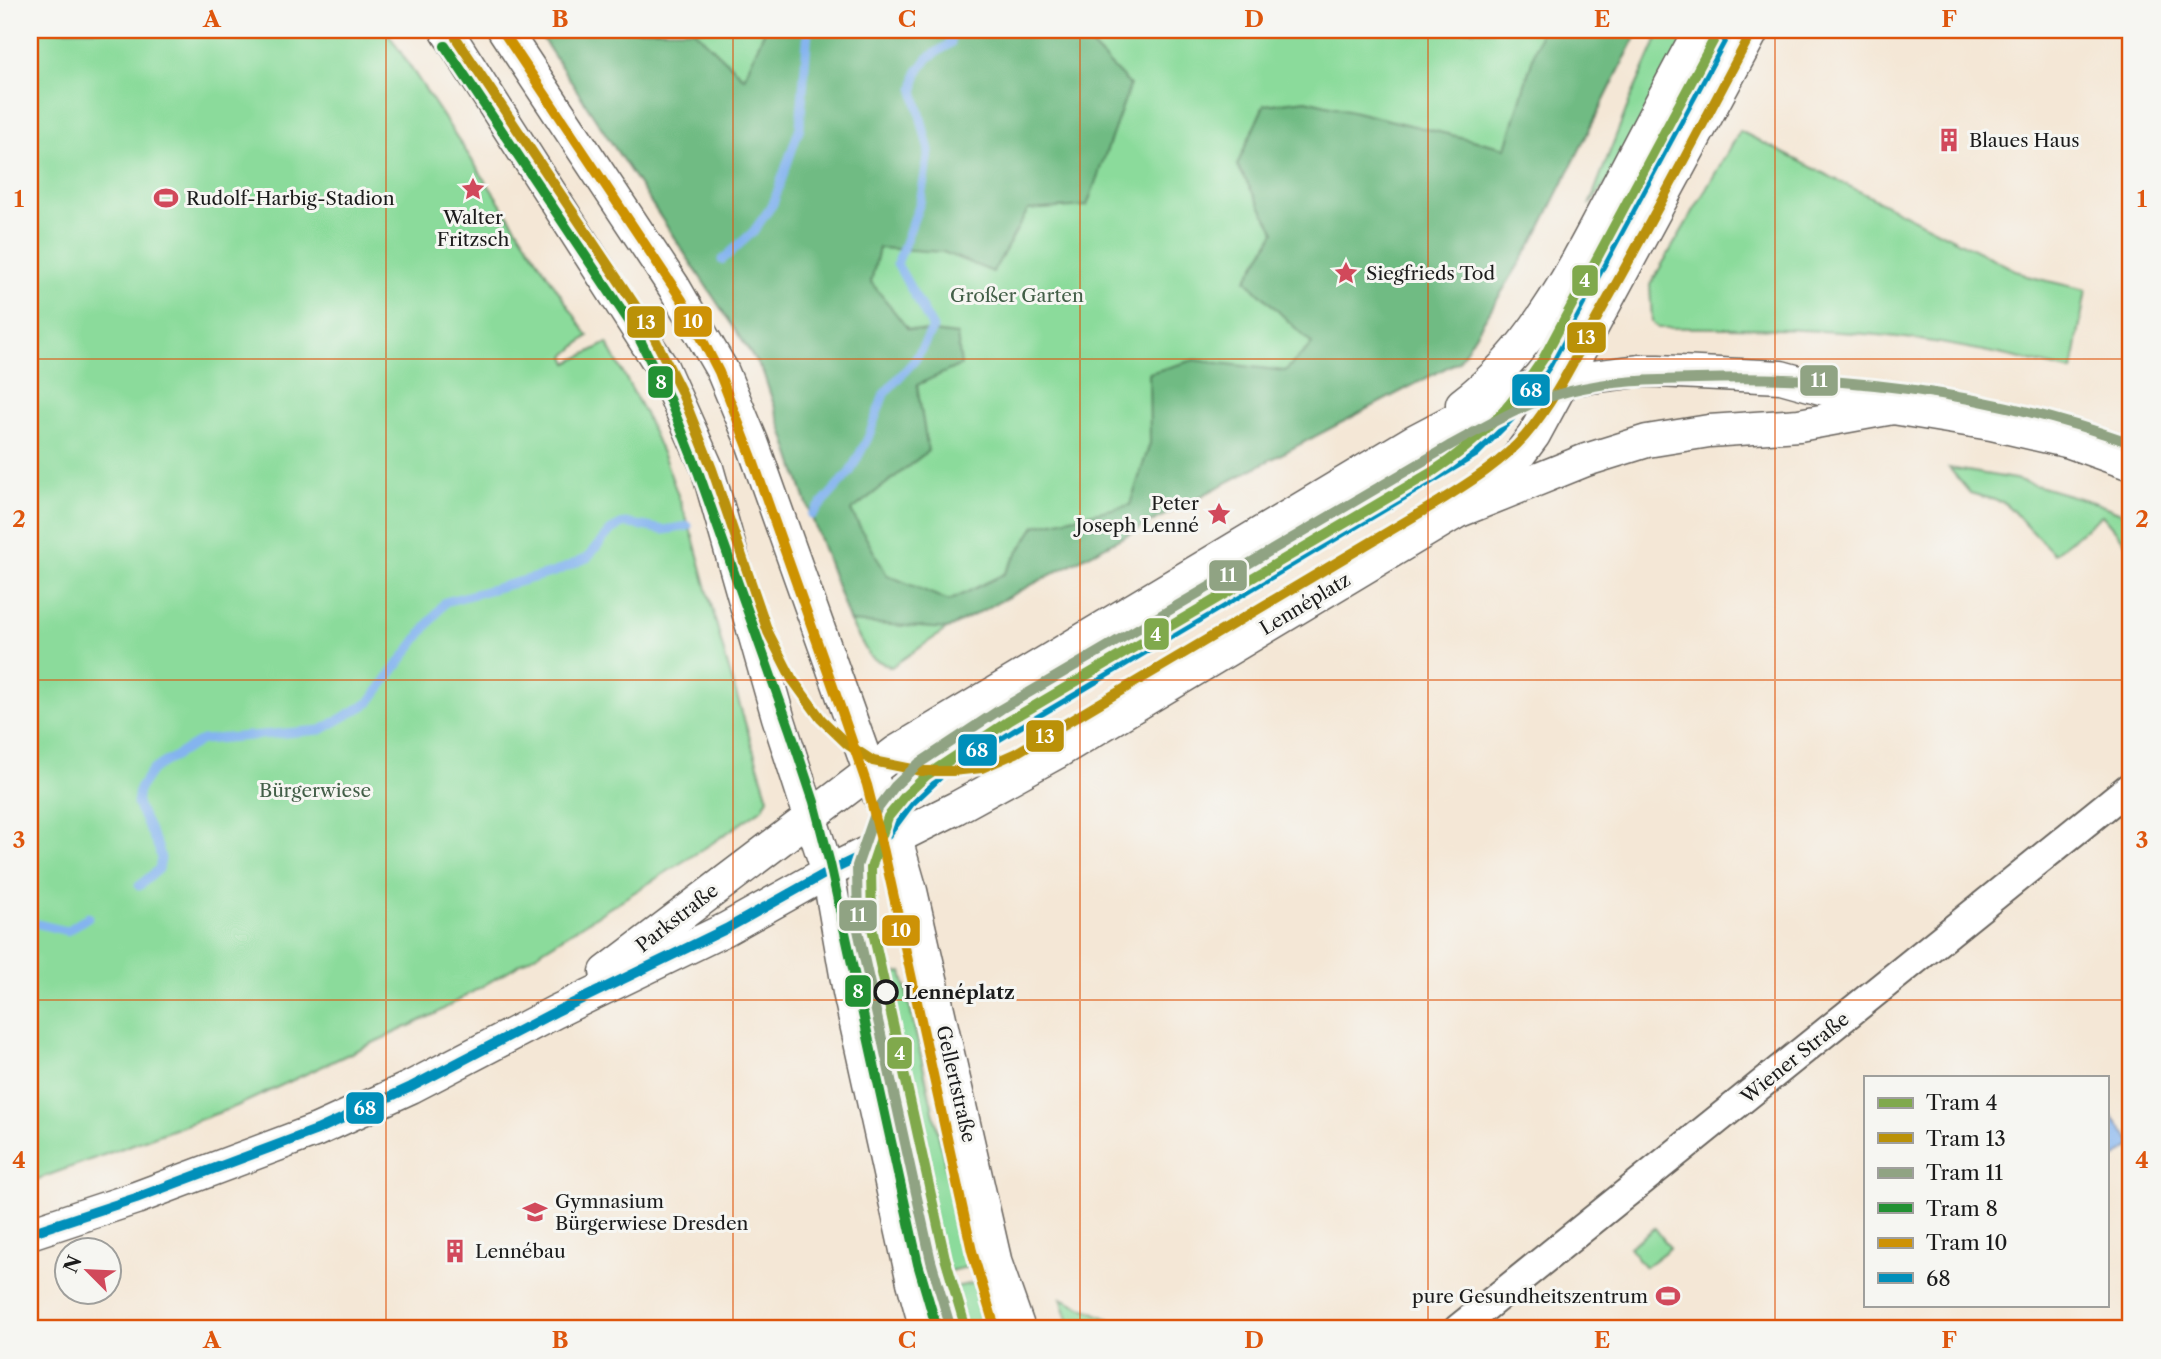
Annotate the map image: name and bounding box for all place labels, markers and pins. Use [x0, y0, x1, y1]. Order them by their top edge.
building icon: Blaues Haus [1935, 126, 1963, 154]
place label: Blaues Haus [1969, 129, 2080, 152]
place icon: Walter Fritzsch [459, 175, 487, 203]
sports icon: Rudolf-Harbig-Stadion [152, 184, 180, 212]
place label: Rudolf-Harbig-Stadion [186, 187, 395, 210]
place label: Walter Fritzsch [437, 206, 509, 251]
place icon: Siegfrieds Tod [1332, 259, 1360, 287]
place label: Siegfrieds Tod [1366, 262, 1495, 285]
place label: Peter Joseph Lenné [1073, 492, 1199, 537]
place icon: Peter Joseph Lenné [1205, 500, 1233, 528]
marker: Lennéplatz [874, 980, 898, 1004]
place label: Lennéplatz [904, 981, 1015, 1004]
place label: Gymnasium Bürgerwiese Dresden [555, 1190, 749, 1235]
school or university icon: Gymnasium Bürgerwiese Dresden [521, 1198, 549, 1226]
building icon: Lennébau [441, 1237, 469, 1265]
place label: Lennébau [475, 1240, 566, 1263]
sports icon: pure Gesundheitszentrum [1654, 1282, 1682, 1310]
place label: pure Gesundheitszentrum [1412, 1285, 1648, 1308]

